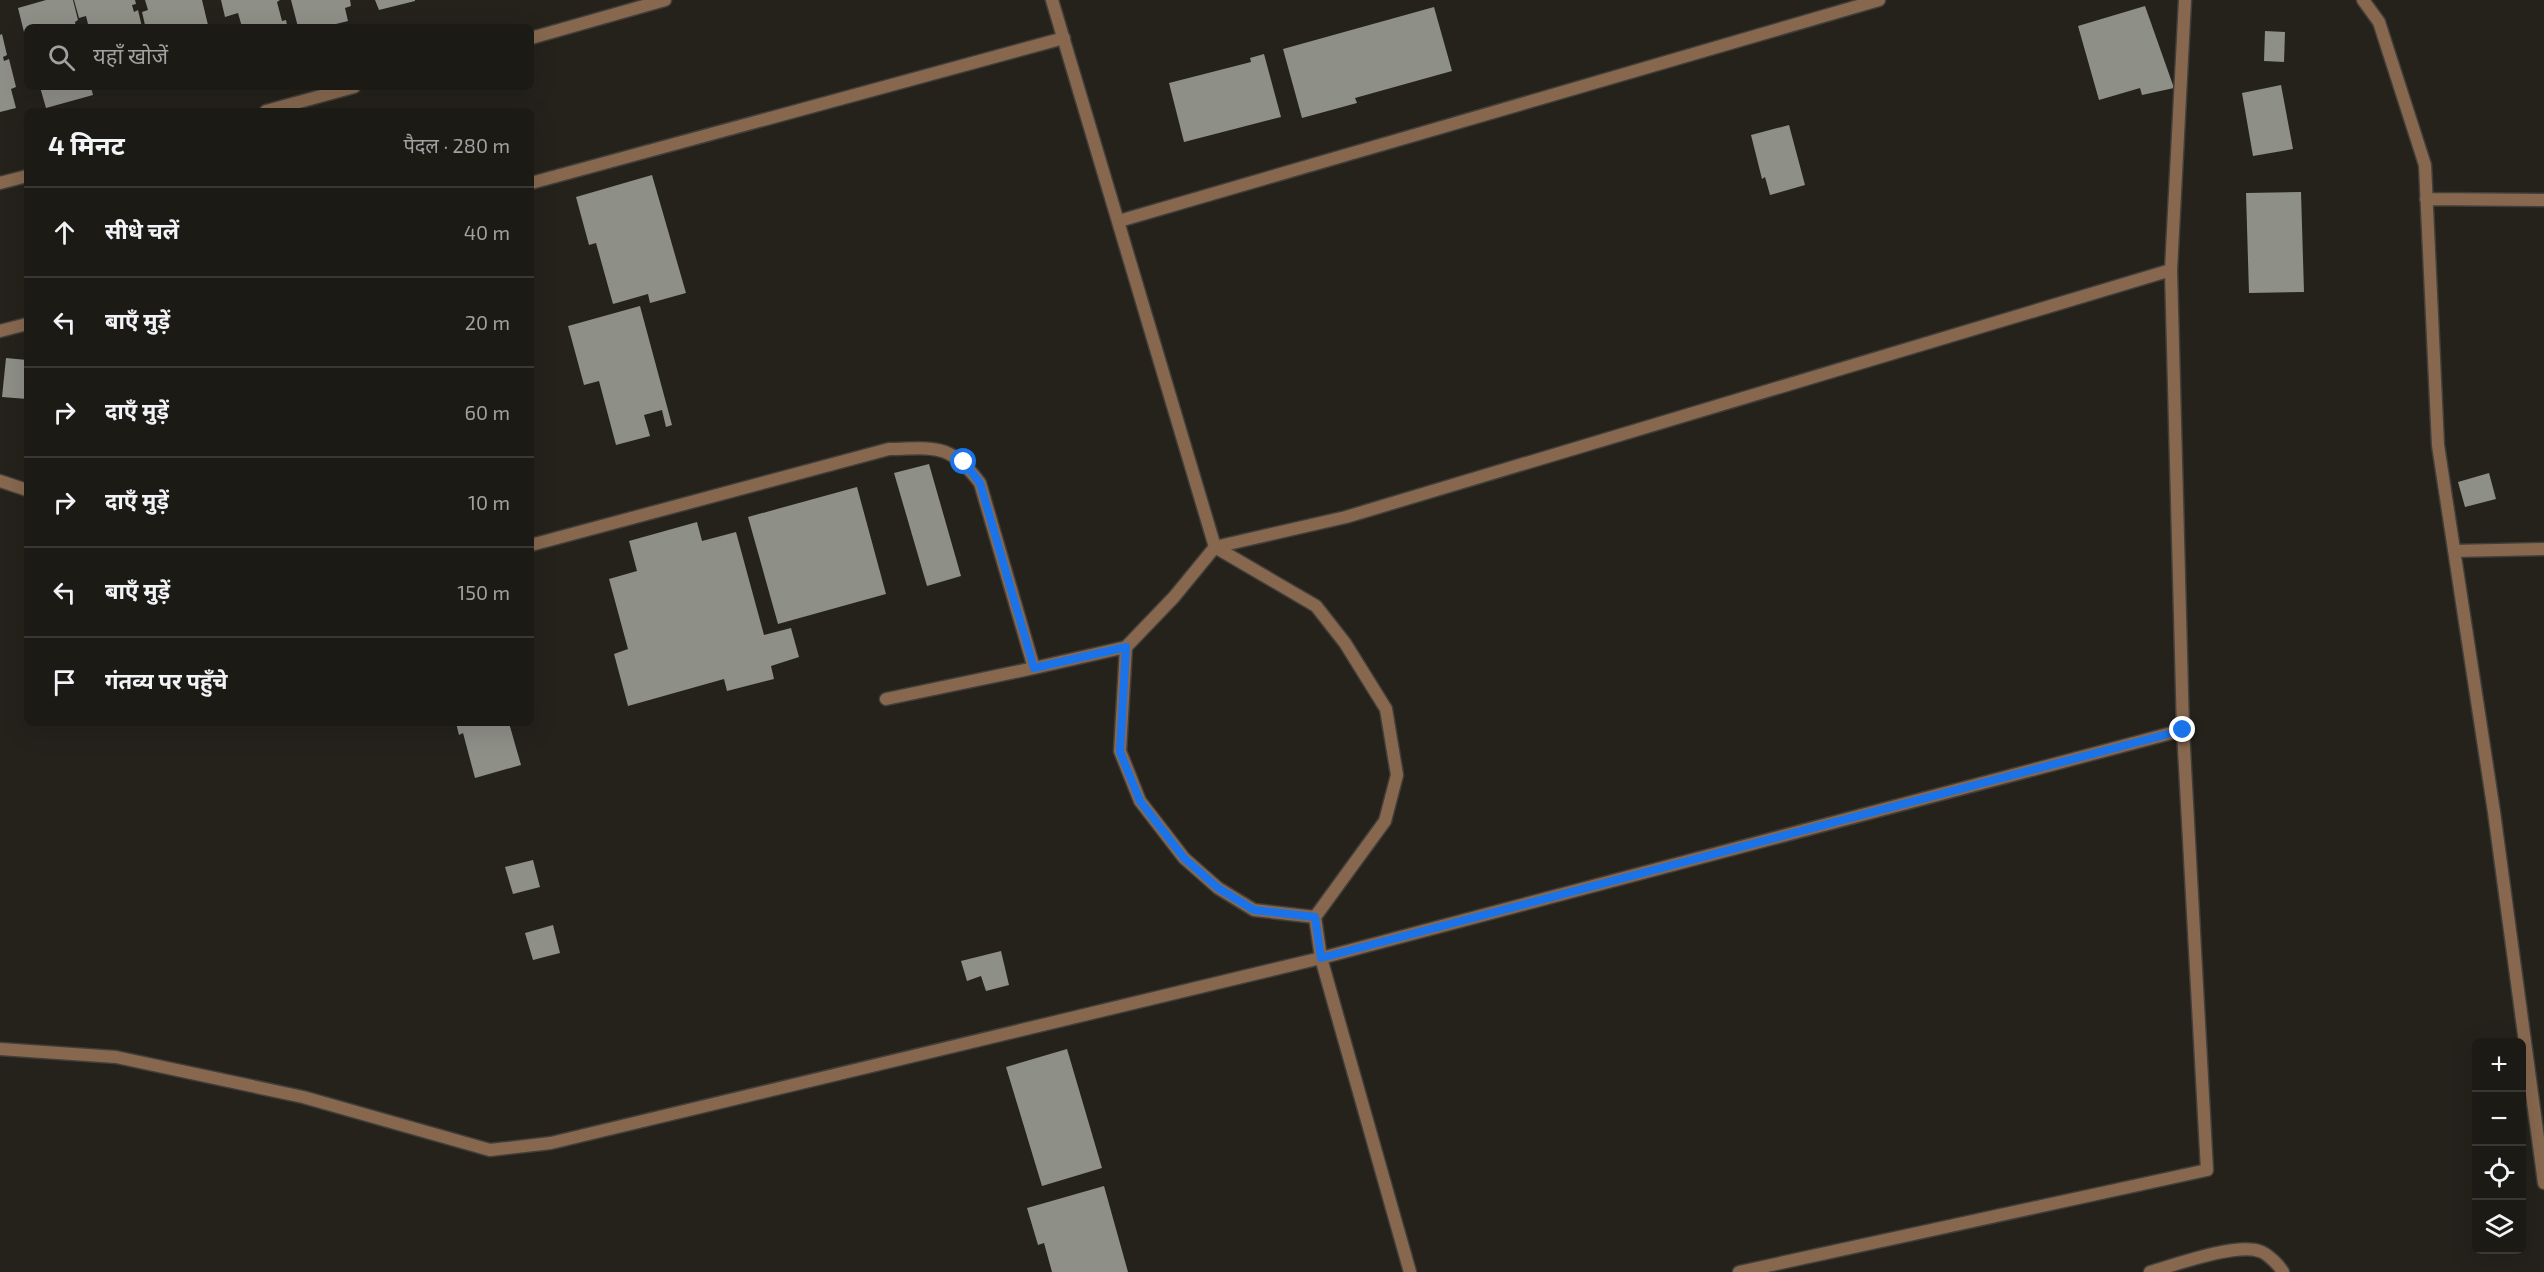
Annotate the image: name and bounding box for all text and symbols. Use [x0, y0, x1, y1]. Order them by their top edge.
search box [24, 24, 534, 90]
icon: search [45, 41, 78, 74]
text: यहाँ खोजें [93, 42, 168, 68]
text: 4 मिनट [48, 129, 125, 160]
text: पैदल · 280 m [403, 133, 510, 157]
icon: ahead [48, 216, 81, 249]
text: सीधे चलें [105, 217, 179, 243]
text: 40 m [464, 220, 510, 244]
icon: left [48, 306, 81, 339]
text: बाएँ मुड़ें [105, 307, 170, 333]
text: 20 m [465, 310, 510, 334]
icon: right [48, 396, 81, 429]
text: दाएँ मुड़ें [105, 397, 169, 423]
text: 60 m [465, 400, 510, 424]
route start [950, 448, 976, 474]
icon: right [48, 486, 81, 519]
text: दाएँ मुड़ें [105, 487, 169, 513]
text: 10 m [468, 490, 510, 514]
icon: left [48, 576, 81, 609]
text: बाएँ मुड़ें [105, 577, 170, 603]
text: 150 m [457, 580, 510, 604]
icon: arrive [48, 666, 81, 699]
text: गंतव्य पर पहुँचे [105, 667, 228, 693]
route end [2169, 716, 2195, 742]
map controls [2472, 1038, 2526, 1254]
button: + [2472, 1038, 2526, 1092]
button: − [2472, 1092, 2526, 1146]
button: locate [2472, 1146, 2526, 1200]
button: layers [2472, 1200, 2526, 1254]

